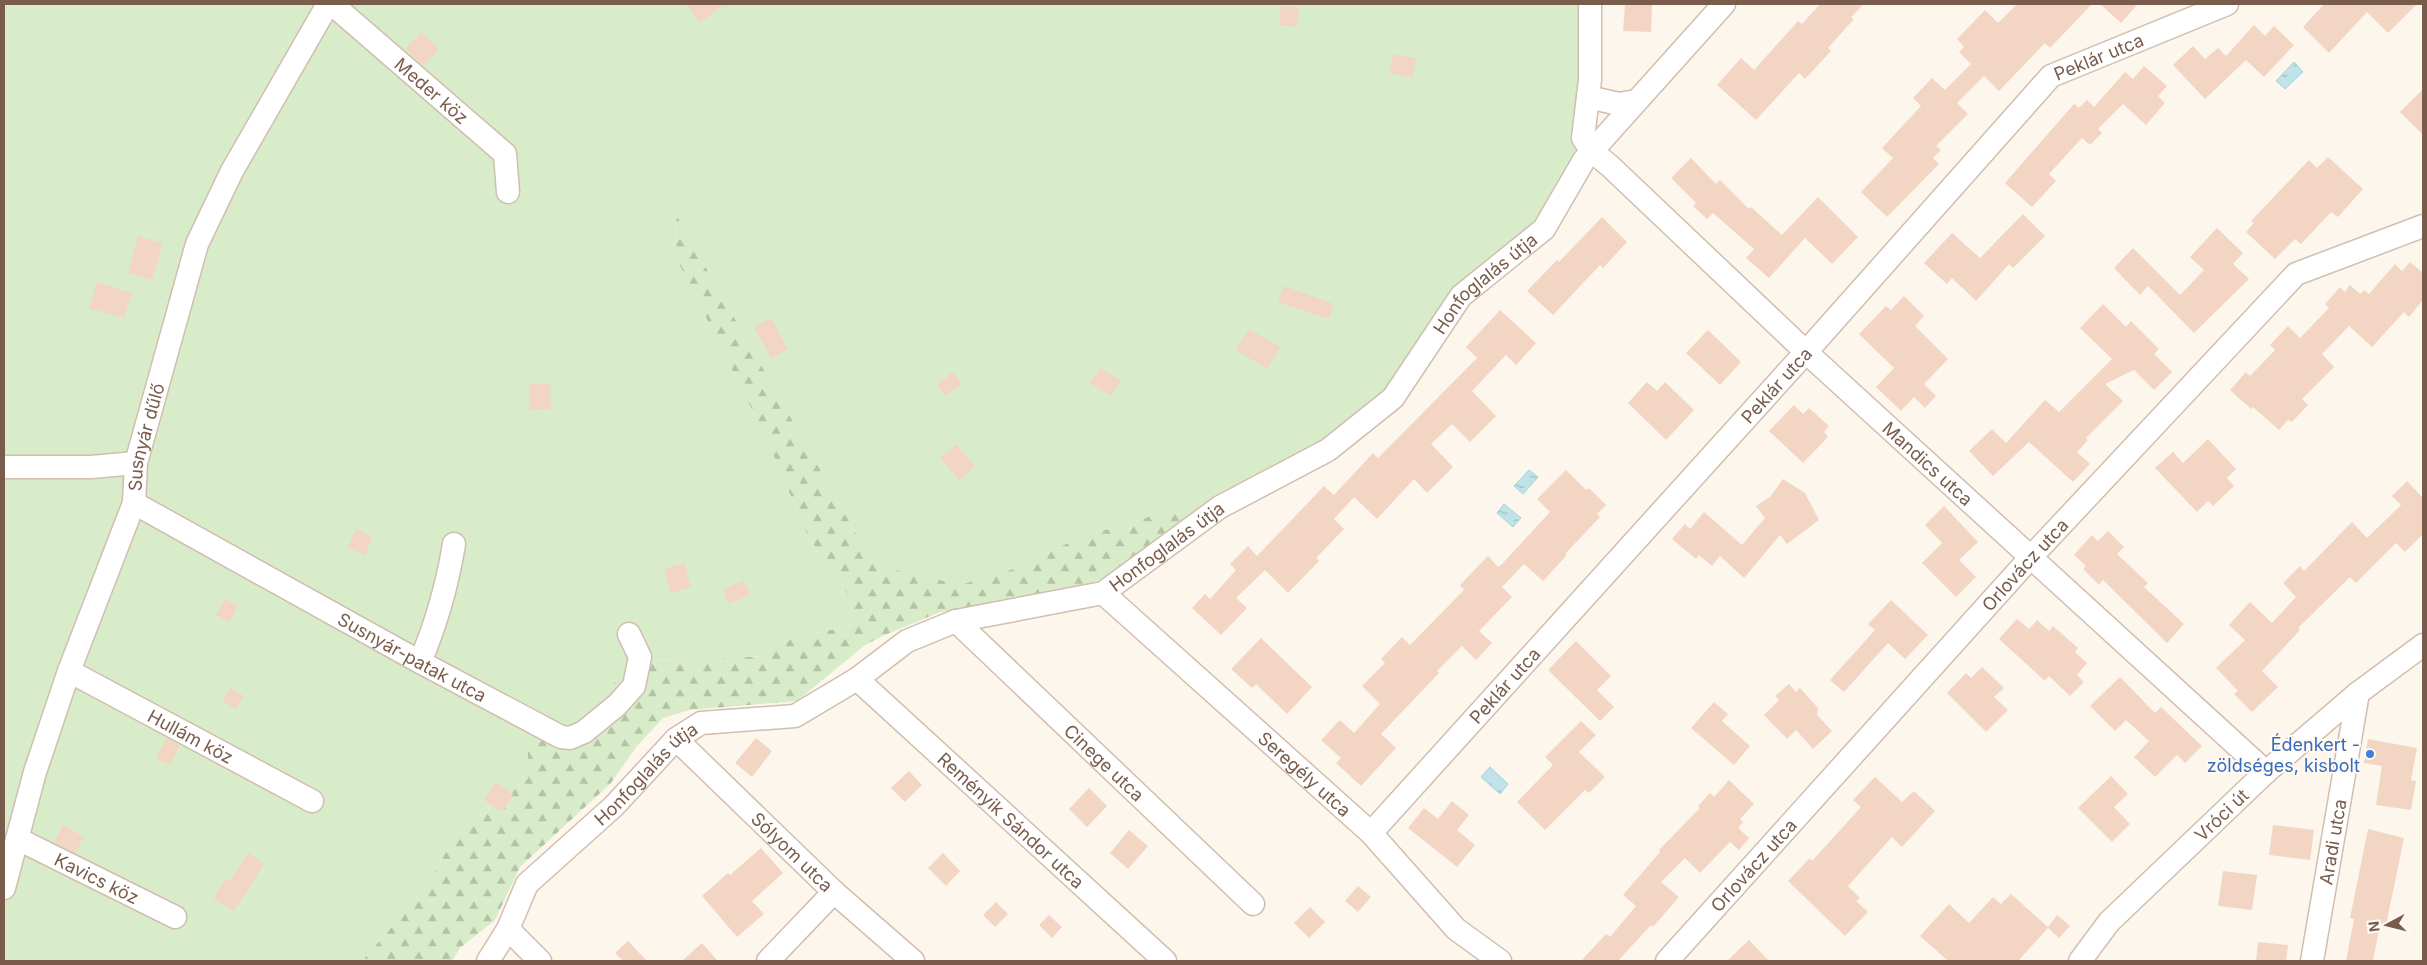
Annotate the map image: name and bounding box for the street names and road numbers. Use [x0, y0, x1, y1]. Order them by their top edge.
street label: Peklár utca [2051, 29, 2147, 84]
street label: Meder köz [391, 53, 473, 128]
street label: Honfoglalás útja [1428, 229, 1541, 338]
street label: Peklár utca [1736, 343, 1816, 427]
street label: Susnyár dűlő [124, 381, 168, 492]
street label: Mandics utca [1879, 417, 1977, 510]
street label: Honfoglalás útja [1105, 497, 1228, 596]
street label: Orlovácz utca [1977, 514, 2072, 615]
street label: Susnyár-patak utca [334, 608, 490, 706]
street label: Peklár utca [1465, 643, 1544, 728]
street label: Hullám köz [144, 705, 237, 767]
street label: Honfoglalás útja [590, 718, 701, 829]
street label: Cinege utca [1060, 720, 1149, 805]
street label: Seregély utca [1254, 727, 1356, 821]
street label: Reményik Sándor utca [934, 748, 1089, 892]
street label: Vróci út [2190, 784, 2253, 845]
street label: Aradi utca [2315, 797, 2350, 886]
street label: Sólyom utca [747, 808, 837, 896]
street label: Orlovácz utca [1706, 814, 1801, 916]
street label: Kavics köz [51, 848, 142, 908]

